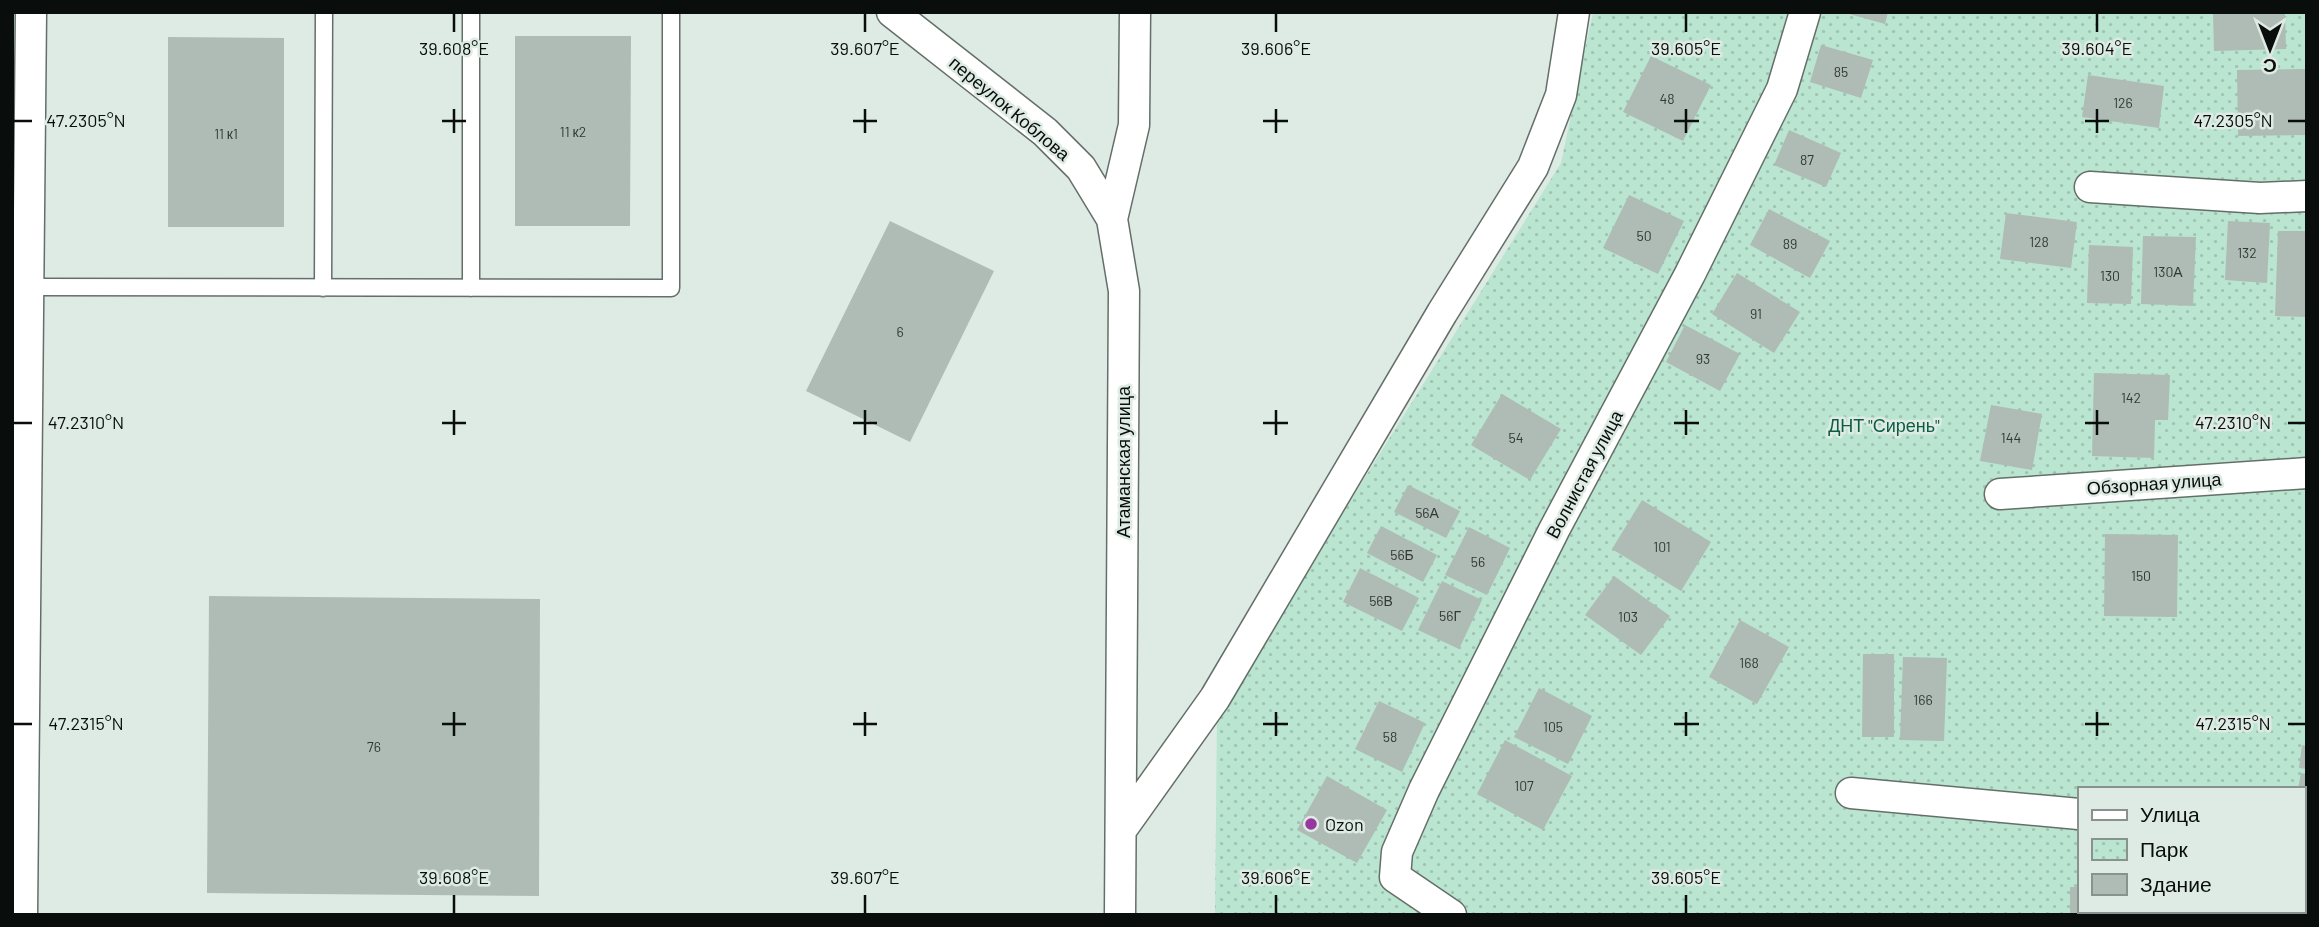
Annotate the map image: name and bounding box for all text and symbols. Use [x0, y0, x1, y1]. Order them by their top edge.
north arrow [2235, 14, 2305, 84]
text: 39.608°E [419, 37, 489, 59]
text: 39.607°E [830, 37, 900, 59]
text: 39.606°E [1241, 37, 1311, 59]
text: 39.605°E [1651, 37, 1721, 59]
text: 39.604°E [2062, 37, 2132, 59]
street label: переулок Коблова [945, 51, 1075, 165]
text: С [2263, 55, 2277, 78]
house number: 85 [1834, 63, 1848, 80]
house number: 48 [1659, 90, 1675, 107]
house number: 126 [2113, 94, 2133, 111]
text: 47.2305°N [46, 109, 126, 131]
text: 47.2305°N [2193, 109, 2273, 131]
house number: 11 к2 [560, 123, 586, 140]
house number: 11 к1 [214, 125, 238, 142]
house number: 87 [1800, 151, 1814, 168]
house number: 50 [1636, 227, 1652, 244]
house number: 128 [2029, 233, 2049, 250]
house number: 89 [1783, 235, 1797, 252]
house number: 132 [2237, 244, 2257, 261]
house number: 130А [2153, 263, 2183, 280]
house number: 130 [2100, 267, 2120, 284]
house number: 91 [1750, 305, 1762, 322]
house number: 6 [896, 323, 904, 340]
house number: 93 [1696, 350, 1710, 367]
street label: Атаманская улица [1112, 385, 1134, 538]
house number: 142 [2121, 389, 2141, 406]
street label: Волнистая улица [1541, 405, 1628, 542]
text: 47.2310°N [48, 411, 124, 433]
text: 47.2310°N [2195, 411, 2271, 433]
park label: ДНТ "Сирень" [1828, 414, 1940, 436]
house number: 54 [1509, 429, 1523, 446]
house number: 144 [2001, 429, 2021, 446]
street label: Обзорная улица [2086, 467, 2223, 499]
house number: 56А [1415, 504, 1440, 521]
house number: 101 [1653, 538, 1671, 555]
house number: 56Б [1390, 546, 1414, 563]
house number: 56 [1471, 553, 1485, 570]
house number: 150 [2131, 567, 2151, 584]
house number: 56В [1369, 592, 1393, 609]
house number: 56Г [1439, 607, 1461, 624]
house number: 103 [1618, 608, 1638, 625]
house number: 168 [1739, 654, 1759, 671]
house number: 166 [1913, 691, 1933, 708]
text: 47.2315°N [48, 712, 124, 734]
text: 47.2315°N [2195, 712, 2271, 734]
house number: 105 [1543, 718, 1563, 735]
house number: 58 [1383, 728, 1397, 745]
house number: 76 [367, 738, 381, 755]
house number: 107 [1514, 777, 1534, 794]
legend [2078, 787, 2305, 913]
text: Улица [2140, 801, 2200, 826]
place label: Ozon [1325, 813, 1364, 835]
marker: Ozon [1303, 816, 1319, 832]
text: Парк [2140, 836, 2188, 861]
text: 39.608°E [419, 866, 489, 888]
text: 39.607°E [830, 866, 900, 888]
text: 39.606°E [1241, 866, 1311, 888]
text: 39.605°E [1651, 866, 1721, 888]
text: Здание [2140, 871, 2212, 896]

